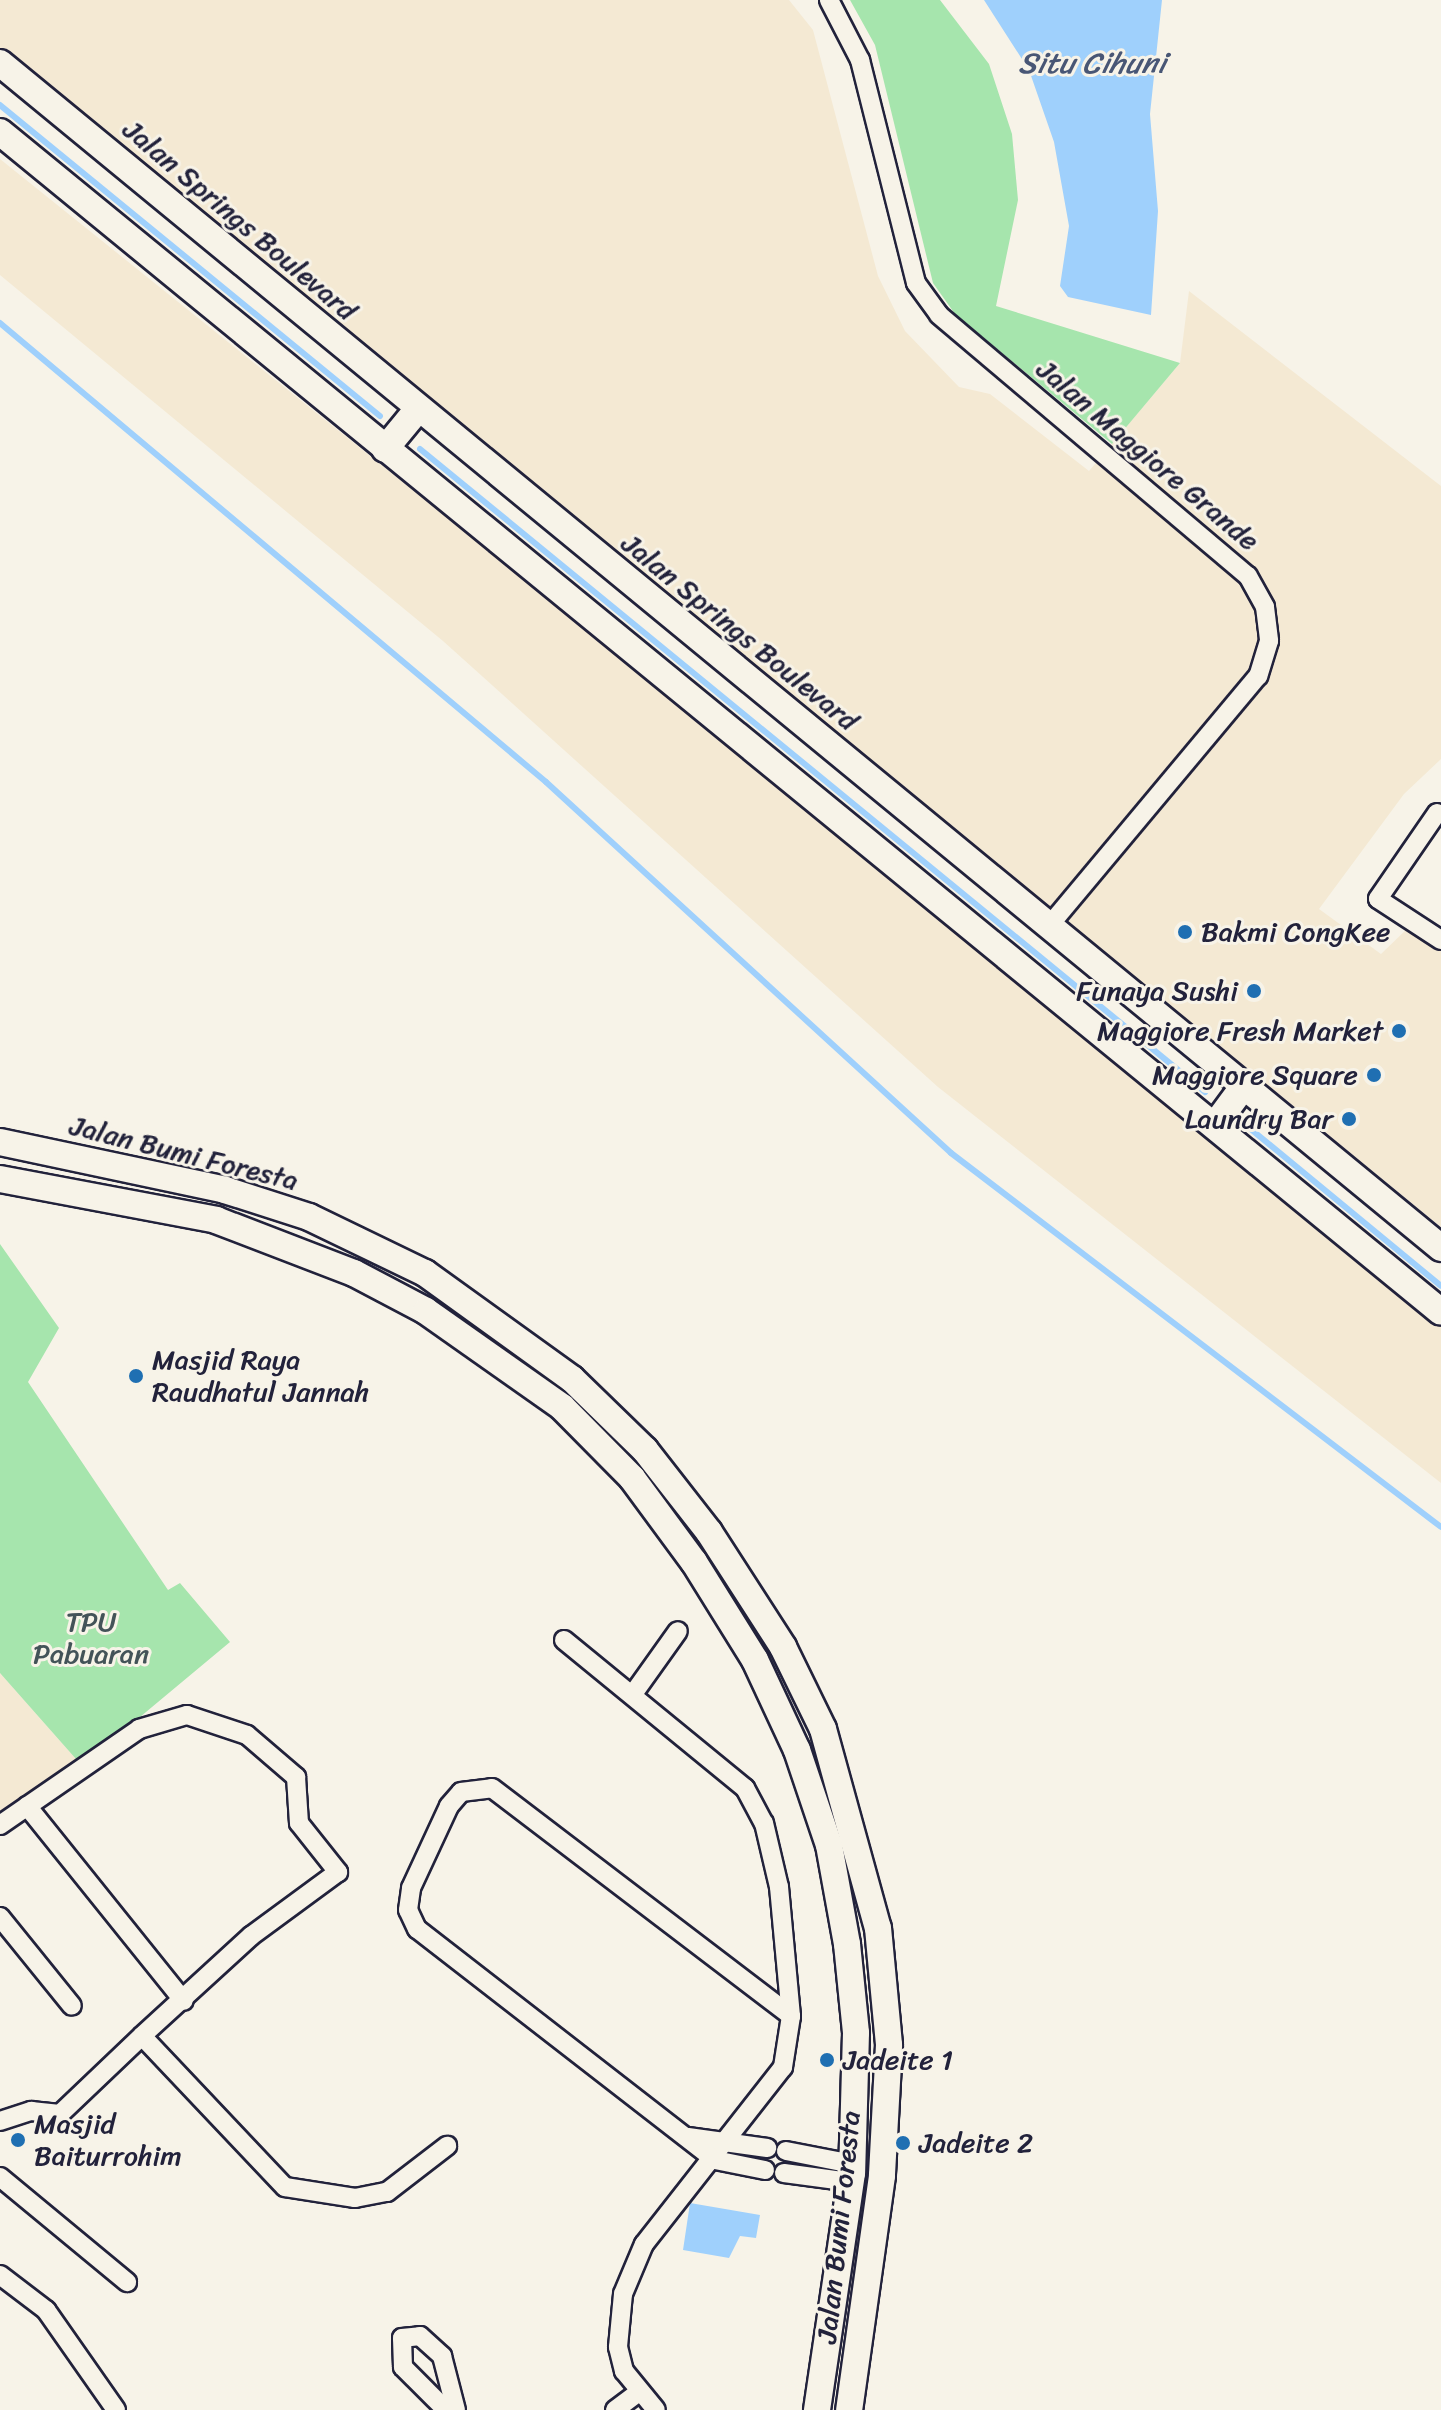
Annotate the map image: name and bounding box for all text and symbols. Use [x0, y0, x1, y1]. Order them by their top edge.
water label: Situ Cihuni [1018, 45, 1166, 81]
street label: Jalan Springs Boulevard [116, 113, 364, 327]
street label: Jalan Maggiore Grande [1030, 353, 1266, 557]
street label: Jalan Springs Boulevard [615, 526, 865, 738]
place label: Bakmi CongKee [1201, 915, 1390, 949]
marker: Bakmi CongKee [1176, 923, 1194, 941]
place label: Funaya Sushi [1075, 974, 1238, 1008]
marker: Funaya Sushi [1245, 982, 1263, 1000]
place label: Maggiore Fresh Market [1098, 1014, 1383, 1048]
marker: Maggiore Fresh Market [1390, 1022, 1408, 1040]
place label: Maggiore Square [1153, 1058, 1358, 1092]
marker: Maggiore Square [1365, 1066, 1383, 1084]
place label: Laundry Bar [1185, 1102, 1333, 1136]
street label: Jalan Bumi Foresta [66, 1108, 302, 1198]
marker: Laundry Bar [1340, 1110, 1358, 1128]
place label: Masjid Raya Raudhatul Jannah [152, 1343, 369, 1409]
marker: Masjid Raya Raudhatul Jannah [127, 1367, 145, 1385]
park label: TPU Pabuaran [33, 1605, 149, 1671]
place label: Jadeite 1 [843, 2043, 953, 2077]
marker: Jadeite 1 [818, 2051, 836, 2069]
place label: Masjid Baiturrohim [34, 2107, 182, 2173]
street label: Jalan Bumi Foresta [810, 2109, 868, 2345]
place label: Jadeite 2 [919, 2126, 1033, 2160]
marker: Masjid Baiturrohim [9, 2131, 27, 2149]
marker: Jadeite 2 [894, 2134, 912, 2152]

